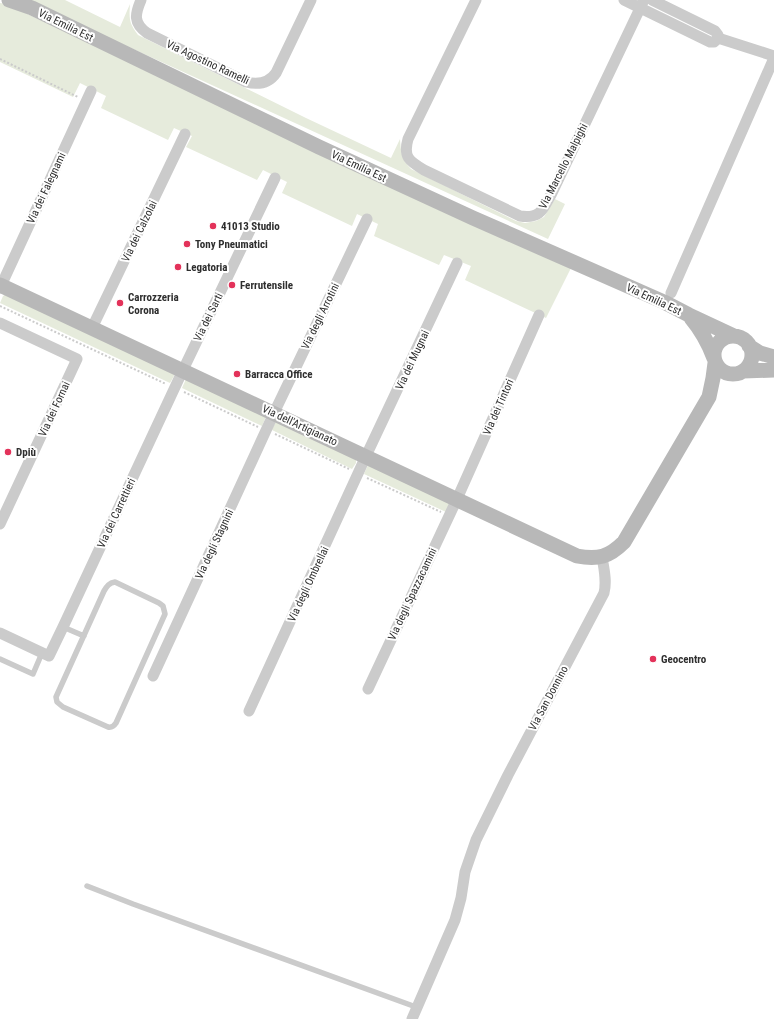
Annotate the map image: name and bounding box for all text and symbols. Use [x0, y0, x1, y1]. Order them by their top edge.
street label: Via Emilia Est [36, 7, 95, 44]
street label: Via Agostino Ramelli [164, 38, 251, 87]
street label: Via Marcello Malpighi [536, 121, 591, 211]
street label: Via Emilia Est [329, 148, 388, 185]
street label: Via dei Falegnami [24, 151, 69, 226]
street label: Via dei Calzolai [119, 198, 160, 264]
place label: 41013 Studio [221, 220, 280, 233]
marker: 41013 Studio [208, 221, 218, 231]
place label: Tony Pneumatici [195, 238, 268, 251]
marker: Tony Pneumatici [182, 239, 192, 249]
place label: Legatoria [186, 261, 228, 274]
marker: Legatoria [173, 262, 183, 272]
place label: Ferrutensile [240, 279, 293, 292]
marker: Ferrutensile [227, 280, 237, 290]
street label: Via degli Arrotini [299, 281, 342, 352]
street label: Via Emilia Est [624, 281, 683, 318]
place label: Carrozzeria Corona [128, 291, 179, 317]
street label: Via dei Sarti [191, 291, 226, 344]
marker: Carrozzeria Corona [115, 298, 125, 308]
street label: Via dei Mugnai [393, 328, 432, 392]
place label: Barracca Office [245, 368, 312, 381]
marker: Barracca Office [232, 369, 242, 379]
street label: Via dei Tintori [480, 377, 517, 437]
street label: Via dei Fornai [36, 380, 73, 439]
street label: Via dell'Artigianato [260, 402, 340, 449]
place label: Dpiù [16, 446, 36, 459]
marker: Dpiù [3, 447, 13, 457]
street label: Via dei Carrettieri [95, 476, 138, 550]
street label: Via degli Stagnini [193, 507, 236, 581]
street label: Via degli Ombrellai [285, 544, 332, 624]
street label: Via degli Spazzacamini [385, 546, 440, 642]
place label: Geocentro [661, 653, 707, 666]
marker: Geocentro [648, 654, 658, 664]
street label: Via San Donnino [526, 663, 571, 733]

